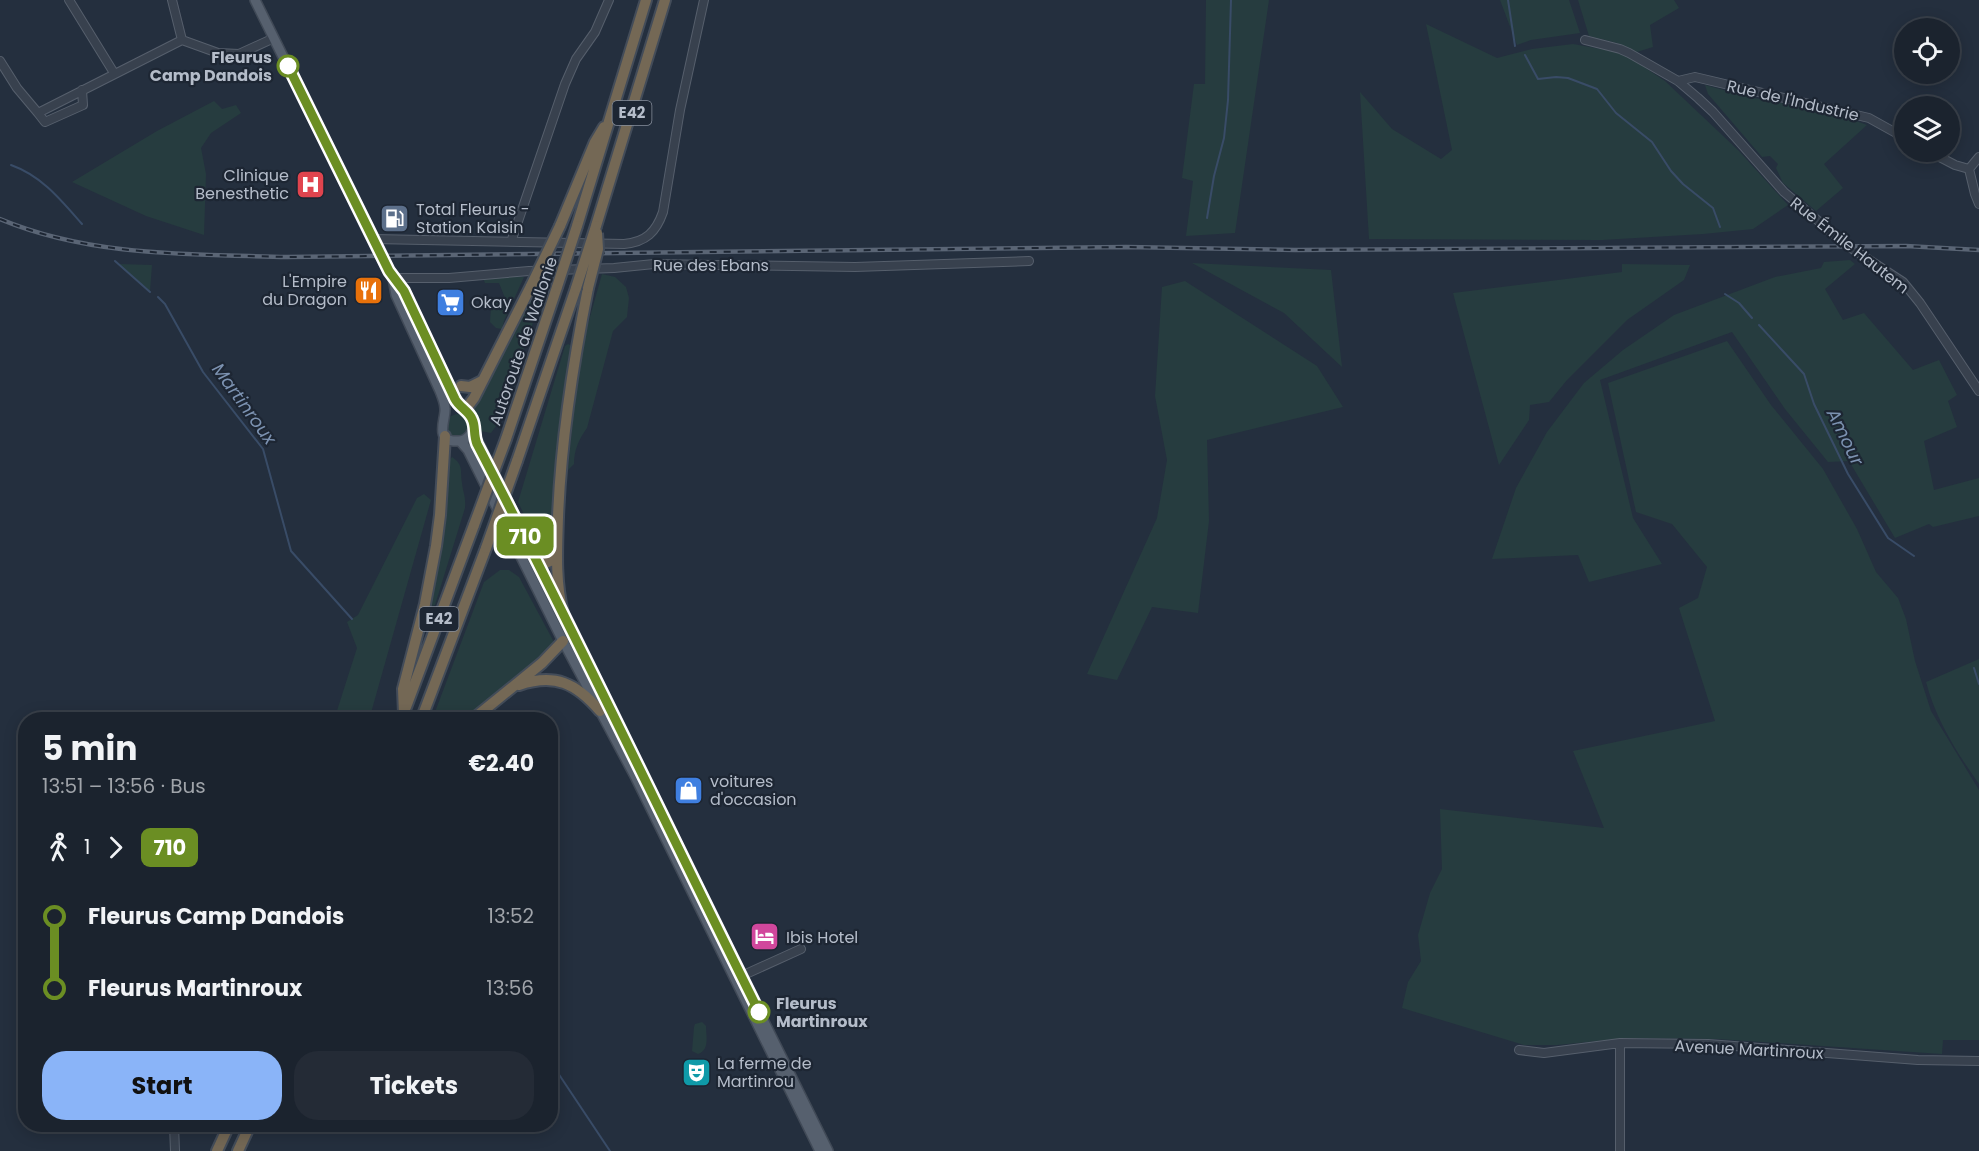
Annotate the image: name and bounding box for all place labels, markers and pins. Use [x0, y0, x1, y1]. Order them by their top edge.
place label: Fleurus Camp Dandois [150, 46, 272, 87]
marker: Fleurus Camp Dandois [277, 55, 299, 77]
place label: Clinique Benesthetic [195, 164, 289, 205]
hospital icon: Clinique Benesthetic [294, 168, 326, 200]
place label: Total Fleurus - Station Kaisin [416, 198, 530, 239]
fuel station icon: Total Fleurus - Station Kaisin [379, 202, 411, 234]
place label: L'Empire du Dragon [262, 270, 347, 311]
restaurant icon: L'Empire du Dragon [352, 274, 384, 306]
supermarket icon: Okay [434, 286, 466, 318]
place label: Okay [471, 291, 512, 314]
place label: voitures d'occasion [710, 770, 797, 811]
shop icon: voitures d'occasion [673, 774, 705, 806]
hotel icon: Ibis Hotel [749, 921, 781, 953]
place label: Ibis Hotel [786, 926, 858, 949]
place label: Fleurus Martinroux [776, 992, 868, 1033]
marker: Fleurus Martinroux [748, 1001, 770, 1023]
place label: La ferme de Martinrou [717, 1052, 812, 1093]
theatre icon: La ferme de Martinrou [680, 1056, 712, 1088]

